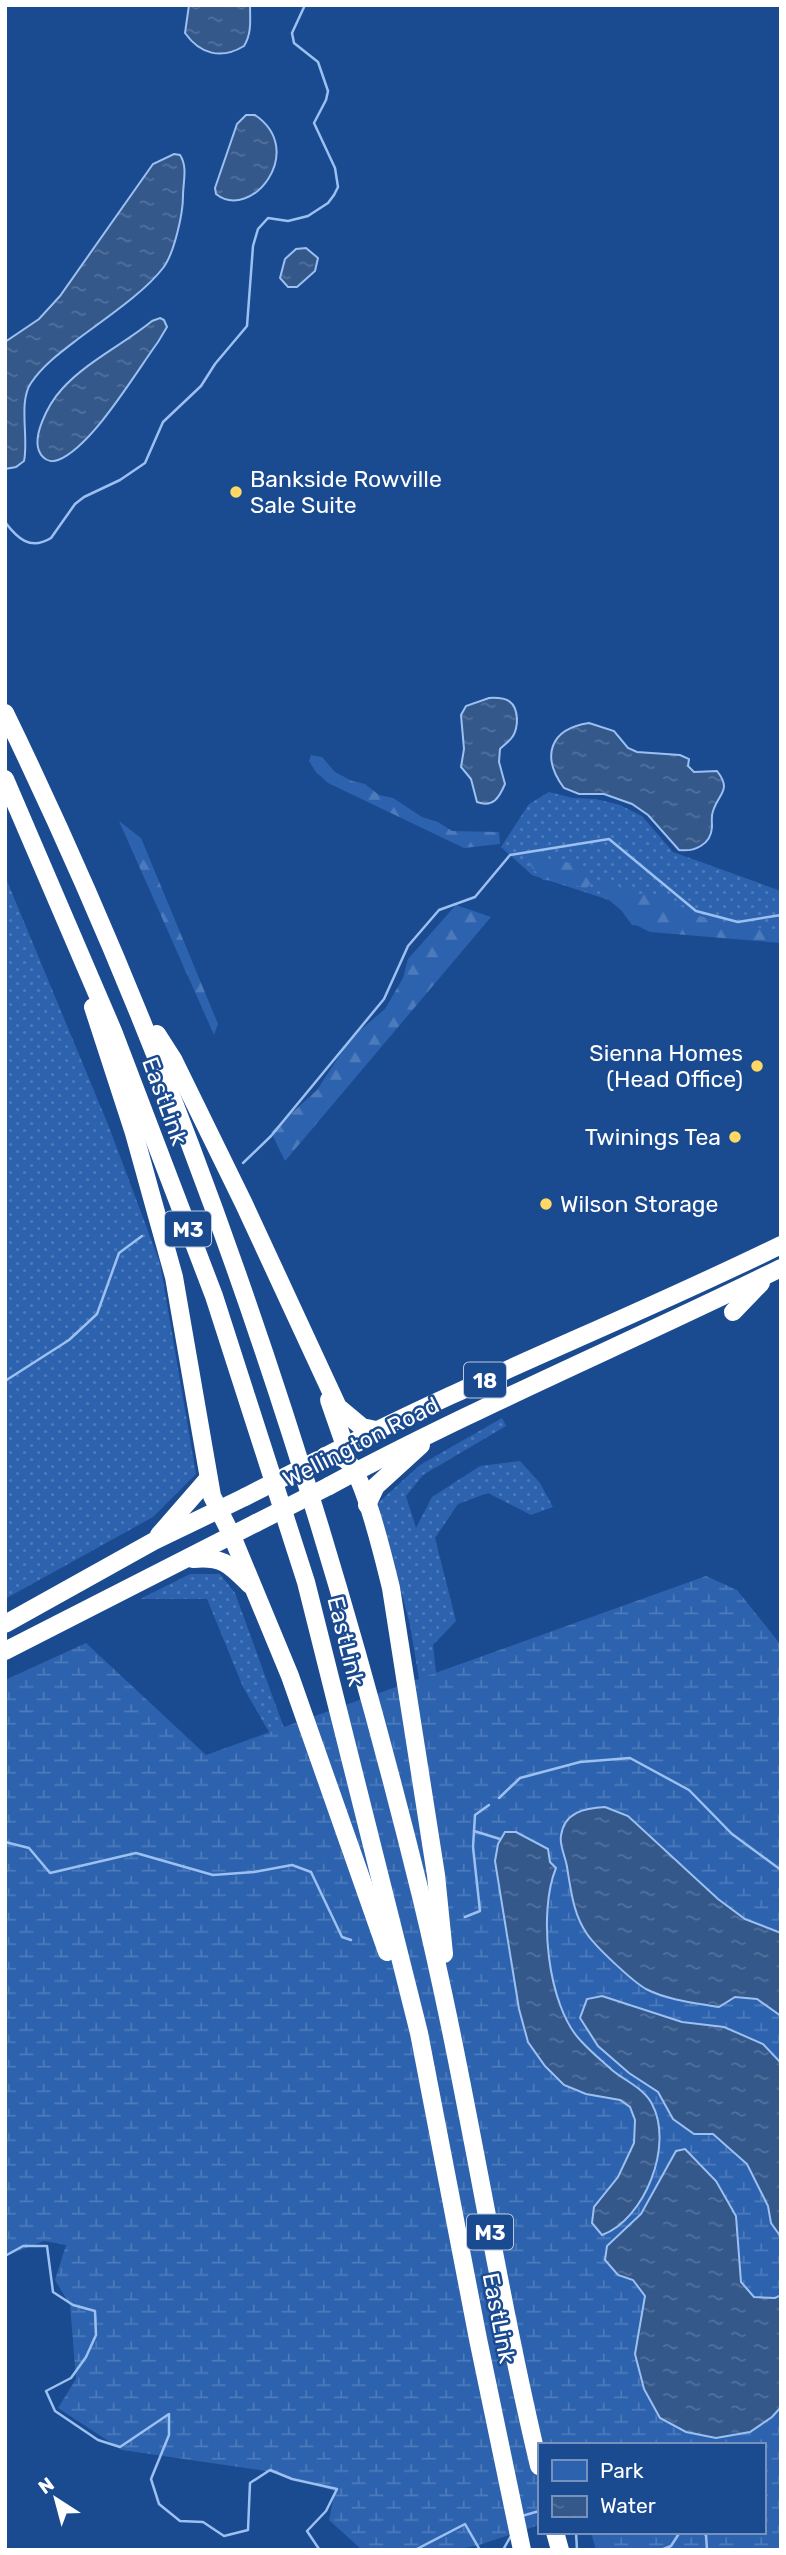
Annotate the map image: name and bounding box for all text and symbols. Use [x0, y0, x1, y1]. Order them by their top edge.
place label: Bankside Rowville Sale Suite [250, 465, 442, 519]
marker: Bankside Rowville Sale Suite [228, 484, 244, 500]
place label: Sienna Homes (Head Office) [589, 1039, 743, 1093]
street label: EastLink [136, 1053, 194, 1149]
marker: Sienna Homes (Head Office) [749, 1058, 765, 1074]
place label: Twinings Tea [585, 1123, 721, 1151]
marker: Twinings Tea [727, 1129, 743, 1145]
place label: Wilson Storage [560, 1190, 718, 1218]
marker: Wilson Storage [538, 1196, 554, 1212]
road number: M3 [165, 1212, 211, 1246]
road number: 18 [464, 1362, 506, 1398]
street label: Wellington Road [278, 1391, 444, 1493]
street label: EastLink [321, 1593, 371, 1689]
road number: M3 [467, 2214, 513, 2250]
street label: EastLink [477, 2270, 522, 2366]
legend [538, 2443, 765, 2534]
text: Park [600, 2458, 644, 2483]
north arrow [21, 2464, 91, 2534]
text: N [34, 2472, 59, 2499]
text: Water [600, 2493, 656, 2518]

